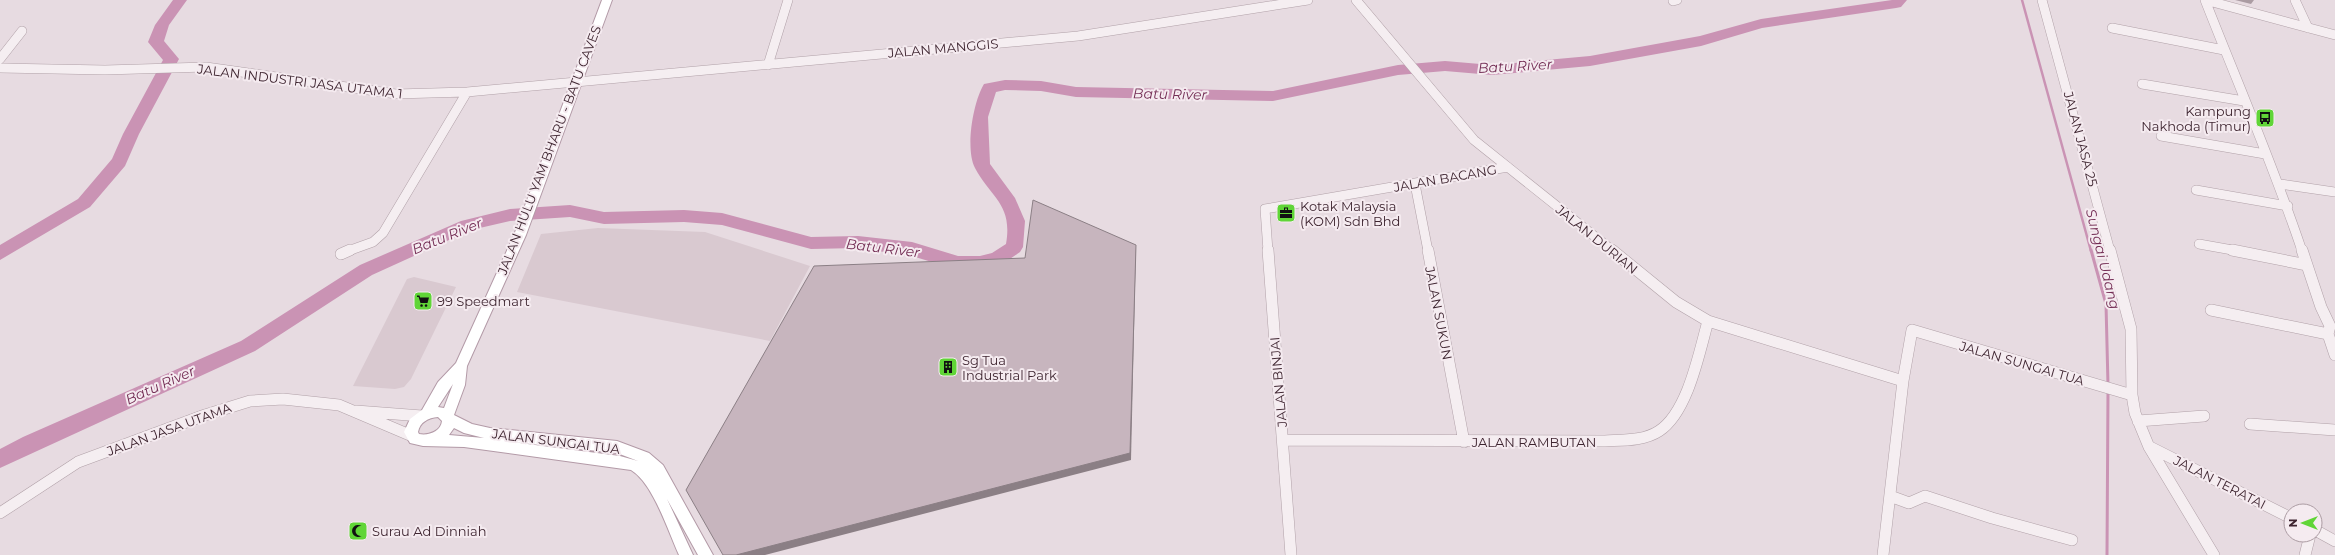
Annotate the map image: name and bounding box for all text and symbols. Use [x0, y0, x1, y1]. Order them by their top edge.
street label: JALAN HULU YAM BHARU - BATU CAVES [494, 23, 604, 278]
street label: JALAN MANGGIS [886, 35, 999, 61]
water label: Batu River [1477, 55, 1553, 77]
street label: JALAN INDUSTRI JASA UTAMA 1 [195, 60, 404, 102]
water label: Batu River [1133, 84, 1208, 104]
street label: JALAN JASA 25 [2060, 89, 2101, 188]
place label: Kampung Nakhoda (Timur) [2141, 103, 2251, 134]
bus stop icon: Kampung Nakhoda (Timur) [2254, 107, 2276, 129]
street label: JALAN BACANG [1391, 161, 1498, 195]
place label: Kotak Malaysia (KOM) Sdn Bhd [1300, 198, 1400, 229]
street label: JALAN DURIAN [1552, 200, 1641, 277]
office icon: Kotak Malaysia (KOM) Sdn Bhd [1275, 202, 1297, 224]
water label: Sungai Udang [2082, 207, 2124, 311]
water label: Batu River [409, 214, 485, 258]
water label: Batu River [845, 235, 921, 261]
street label: JALAN SUKUN [1422, 264, 1456, 361]
supermarket icon: 99 Speedmart [412, 290, 434, 312]
place label: 99 Speedmart [437, 293, 530, 309]
street label: JALAN BINJAI [1266, 336, 1290, 429]
street label: JALAN SUNGAI TUA [1957, 337, 2087, 389]
place label: Sg Tua Industrial Park [962, 352, 1057, 383]
building icon: Sg Tua Industrial Park [937, 356, 959, 378]
water label: Batu River [122, 362, 198, 408]
street label: JALAN JASA UTAMA [104, 399, 234, 459]
street label: JALAN SUNGAI TUA [490, 425, 622, 457]
street label: JALAN RAMBUTAN [1471, 434, 1596, 450]
street label: JALAN TERATAI [2170, 451, 2269, 512]
north arrow [2283, 503, 2323, 543]
text: N [2286, 519, 2300, 527]
mosque icon: Surau Ad Dinniah [347, 520, 369, 542]
place label: Surau Ad Dinniah [372, 523, 486, 539]

